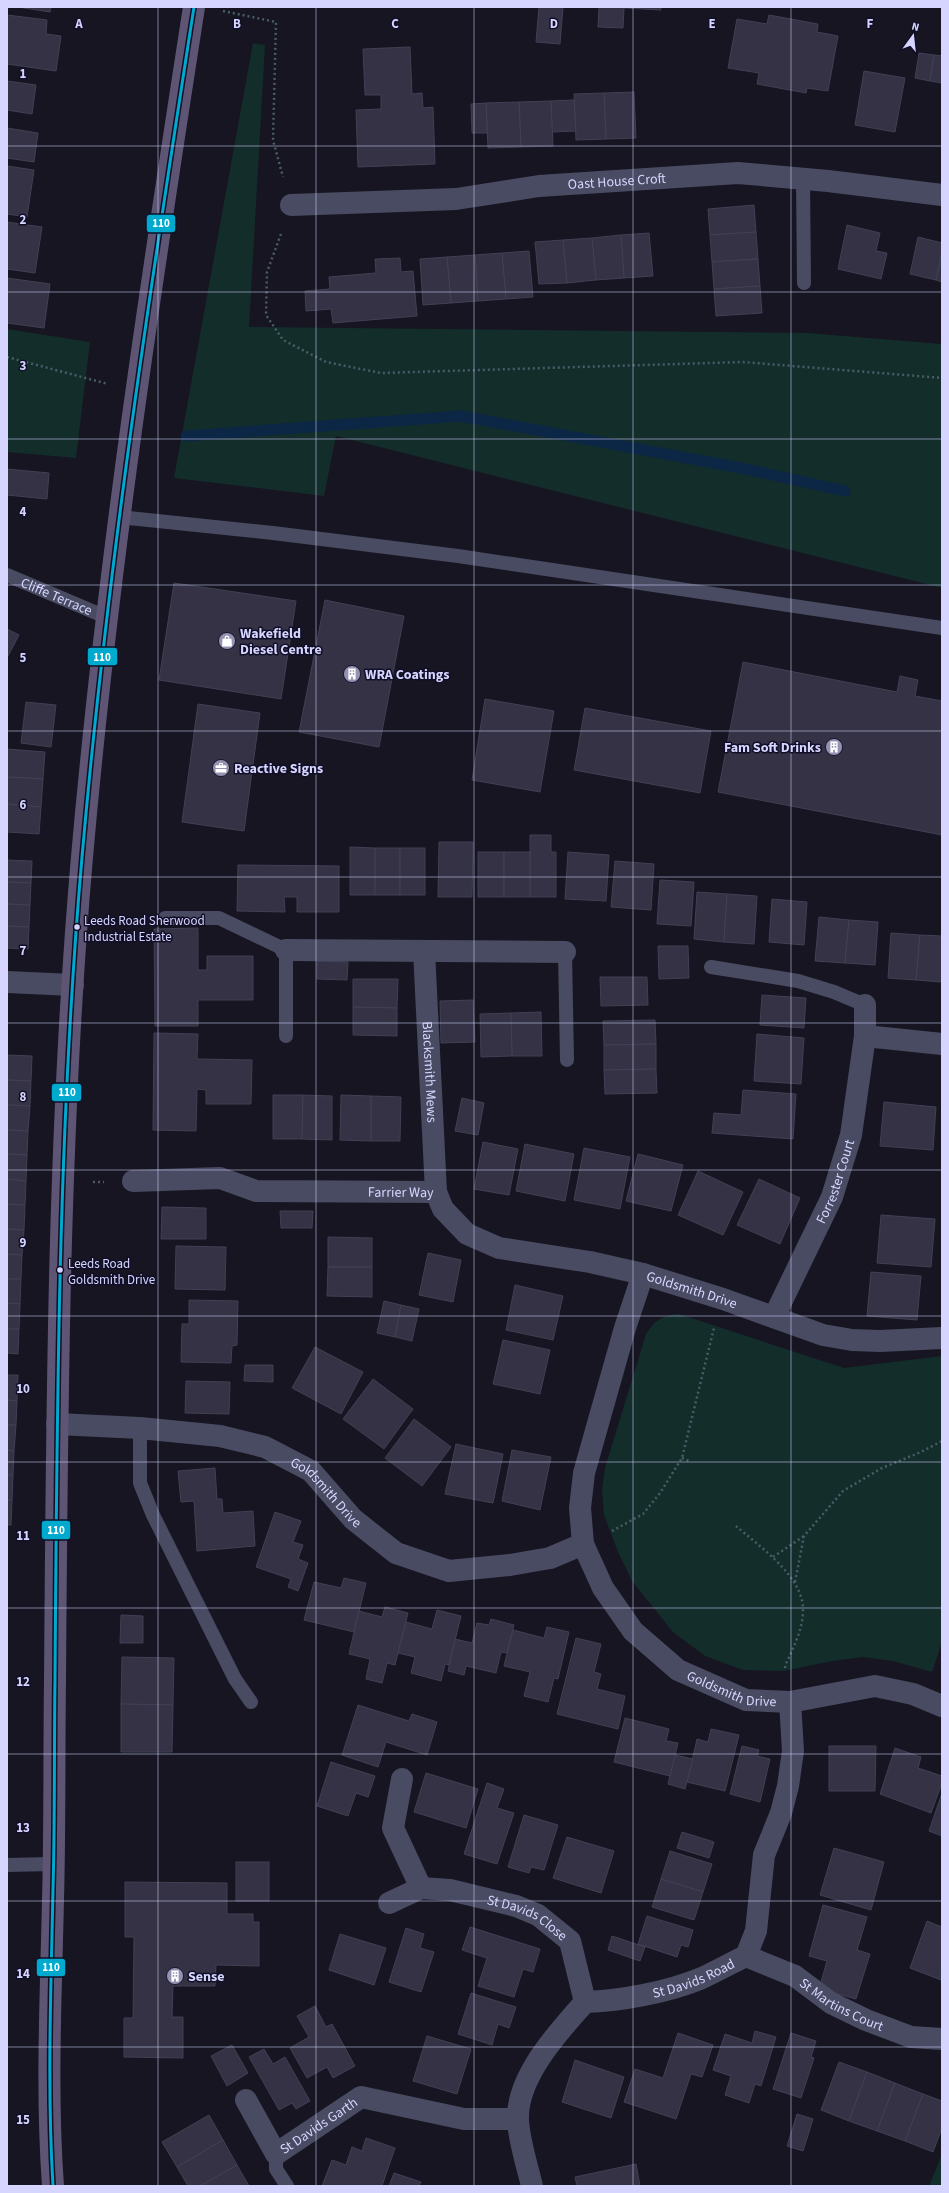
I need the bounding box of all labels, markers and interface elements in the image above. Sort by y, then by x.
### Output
text: A [74,15,83,33]
text: B [233,15,241,33]
text: C [391,15,399,33]
text: D [550,15,558,33]
text: E [708,15,716,33]
text: F [867,15,874,33]
north arrow [893,16,933,56]
text: N [910,19,921,35]
text: 1 [20,65,27,83]
street label: Oast House Croft [567,169,667,195]
text: 2 [20,211,27,229]
line badge: 110 [146,214,176,233]
text: 110 [152,216,170,231]
text: 3 [20,357,27,375]
text: 4 [20,503,27,521]
street label: Cliffe Terrace [18,573,95,621]
place label: Wakefield Diesel Centre [240,624,322,660]
shop icon: Wakefield Diesel Centre [217,631,237,651]
line badge: 110 [87,647,118,666]
text: 5 [20,649,27,667]
text: 110 [93,650,111,665]
building icon: WRA Coatings [342,664,362,684]
place label: WRA Coatings [365,665,449,685]
building icon: Fam Soft Drinks [824,737,844,757]
place label: Fam Soft Drinks [724,738,821,758]
office icon: Reactive Signs [211,758,231,778]
place label: Reactive Signs [234,759,323,779]
text: 6 [20,796,27,814]
place label: Leeds Road Sherwood Industrial Estate [84,912,205,946]
marker: Leeds Road Sherwood Industrial Estate [72,922,82,932]
text: 7 [20,942,27,960]
street label: Blacksmith Mews [417,1021,442,1123]
line badge: 110 [51,1083,82,1102]
text: 110 [58,1085,76,1100]
text: 8 [20,1088,27,1106]
street label: Forrester Court [811,1137,860,1227]
street label: Farrier Way [368,1183,434,1203]
text: 9 [20,1234,27,1252]
place label: Leeds Road Goldsmith Drive [68,1255,155,1289]
marker: Leeds Road Goldsmith Drive [55,1265,65,1275]
street label: Goldsmith Drive [644,1267,740,1314]
text: 10 [16,1380,30,1398]
street label: Goldsmith Drive [287,1453,365,1533]
line badge: 110 [41,1520,71,1540]
text: 110 [47,1523,65,1538]
text: 11 [16,1527,30,1545]
street label: Goldsmith Drive [683,1666,777,1712]
text: 12 [16,1673,30,1691]
text: 13 [16,1819,30,1837]
street label: St Davids Close [485,1890,571,1946]
street label: St Davids Road [651,1954,738,2004]
line badge: 110 [36,1958,66,1977]
text: 110 [42,1960,60,1975]
text: 14 [16,1965,30,1983]
building icon: Sense [165,1966,185,1986]
place label: Sense [188,1967,225,1987]
street label: St Martins Court [795,1974,887,2037]
street label: St Davids Garth [276,2093,362,2160]
text: 15 [16,2111,30,2129]

